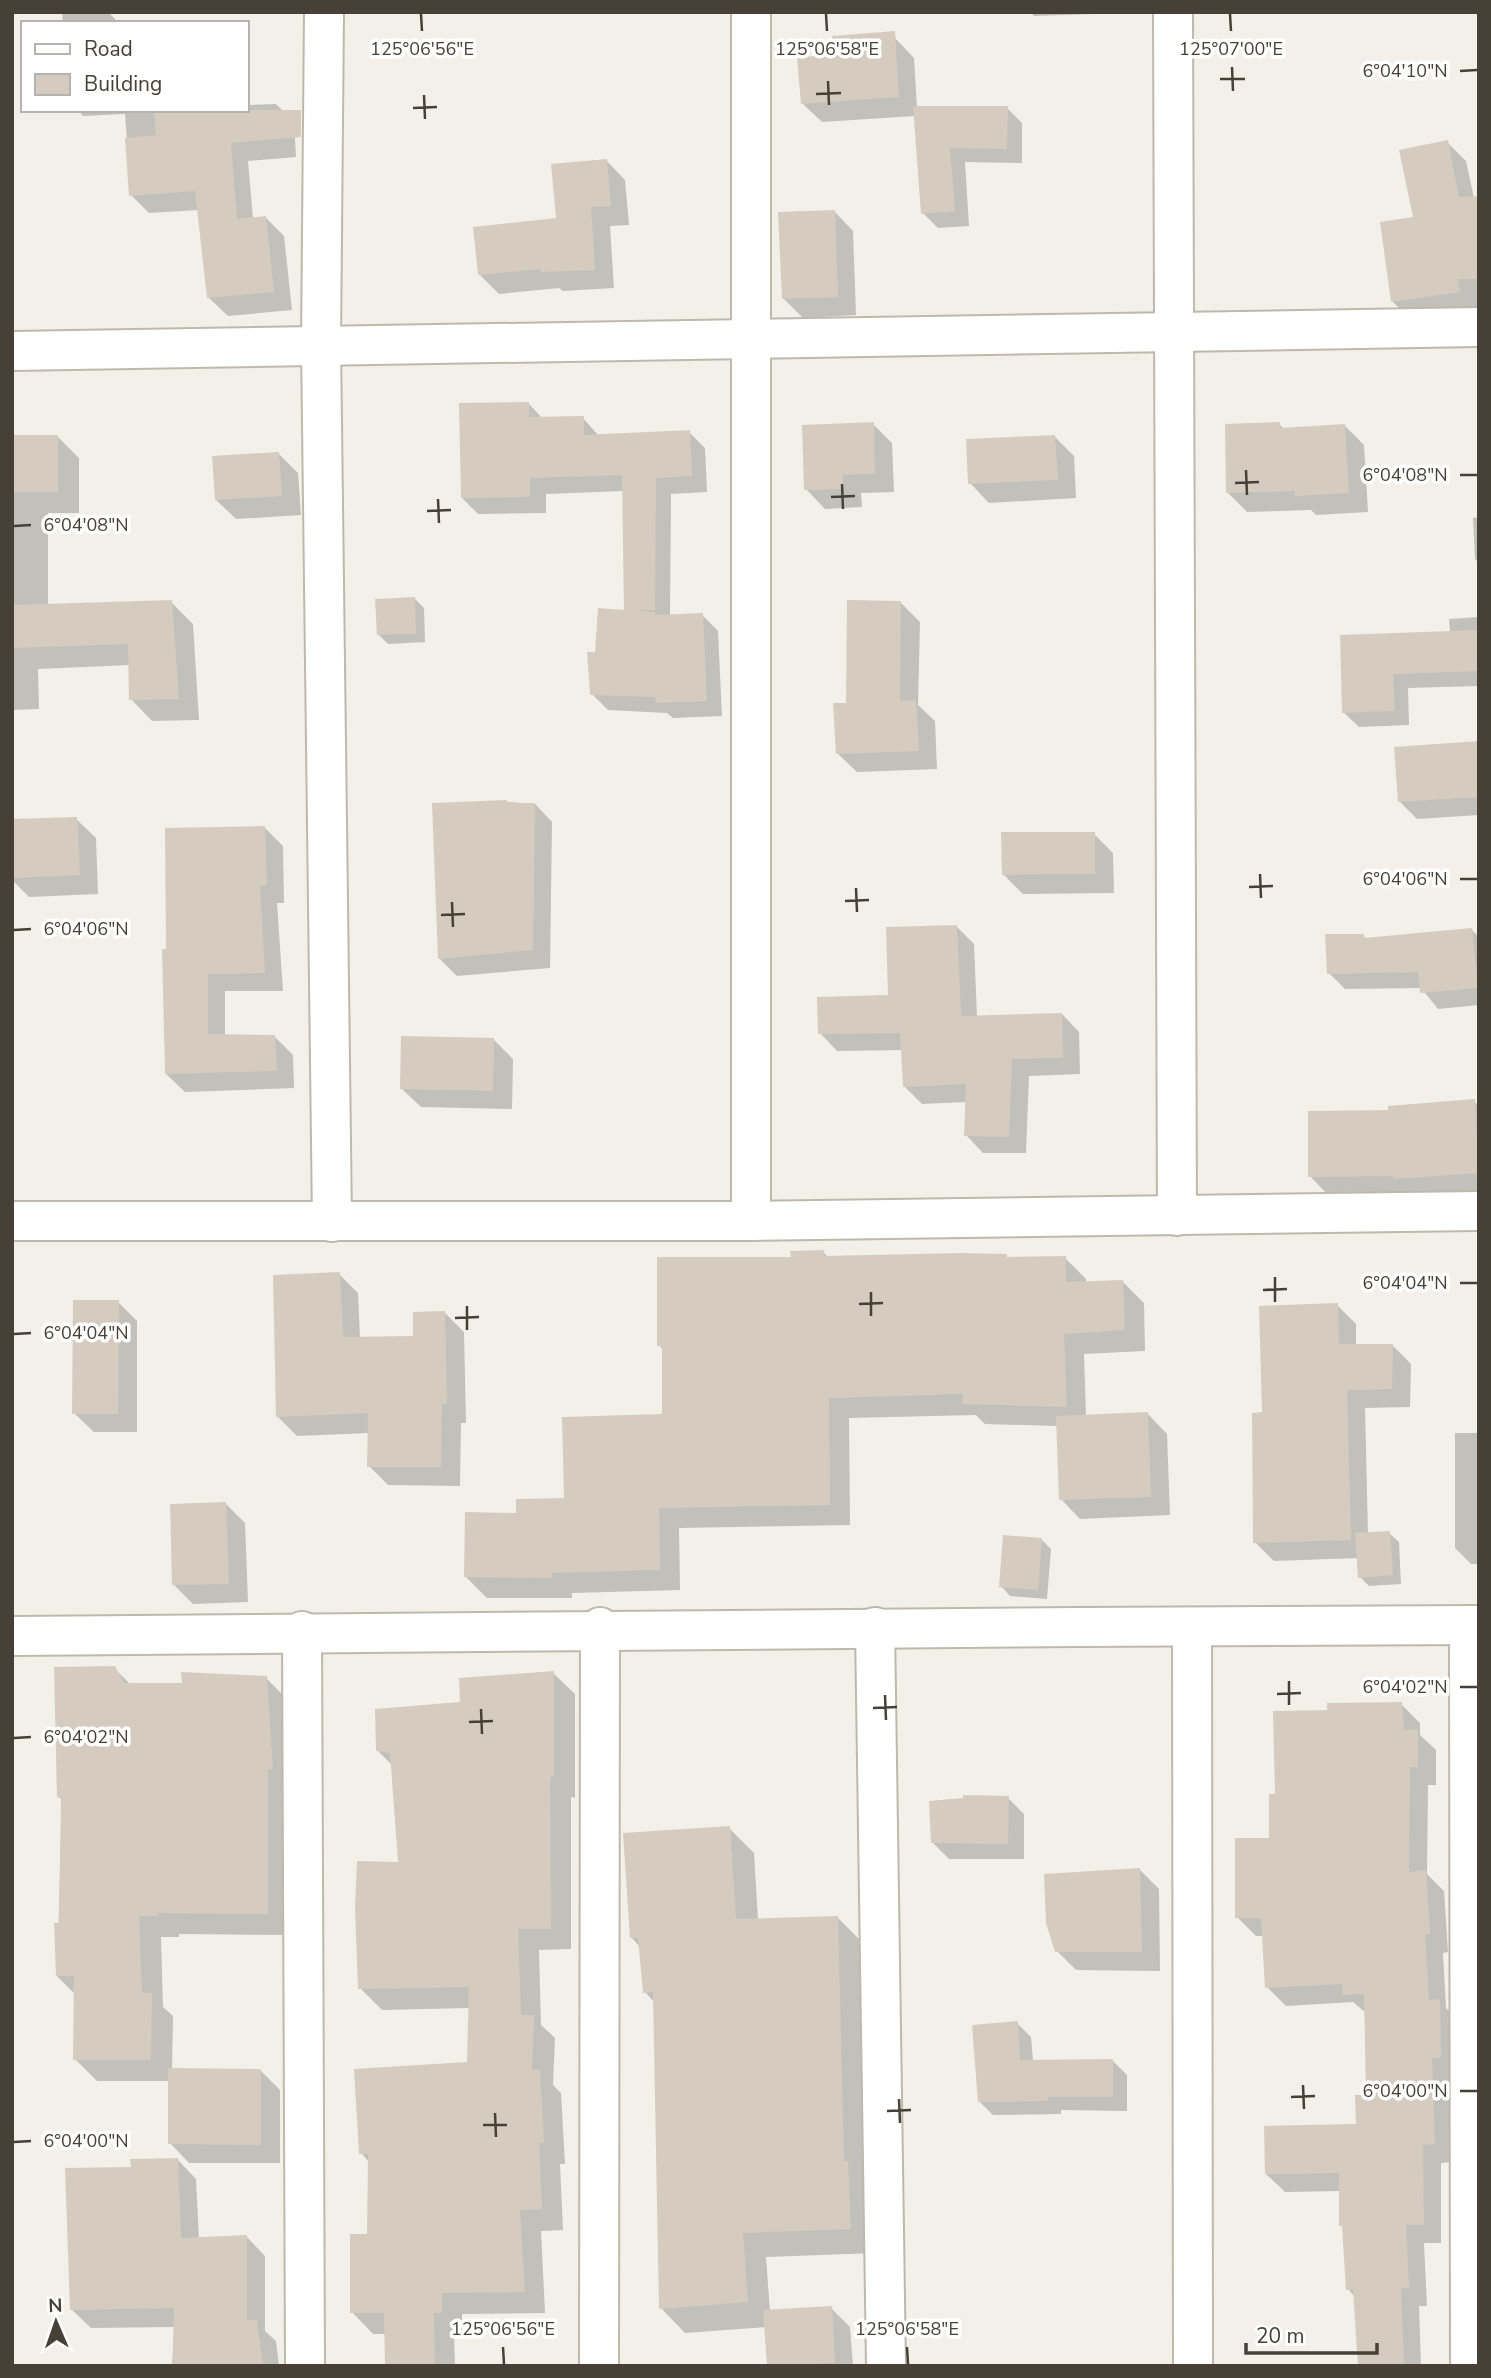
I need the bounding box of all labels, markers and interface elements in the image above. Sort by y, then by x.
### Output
legend [21,21,248,112]
text: Road [84,35,133,63]
text: 125°06'56"E [370,37,474,61]
text: 125°06'58"E [775,37,879,61]
text: 125°07'00"E [1179,37,1283,61]
text: 6°04'10"N [1362,59,1448,83]
text: Building [84,70,162,98]
text: 6°04'08"N [1362,463,1448,487]
text: 6°04'08"N [43,513,129,537]
text: 6°04'06"N [1362,867,1448,891]
text: 6°04'06"N [43,917,129,941]
text: 6°04'04"N [1362,1271,1448,1295]
text: 6°04'04"N [43,1321,129,1345]
text: 6°04'02"N [1362,1675,1448,1699]
text: 6°04'02"N [43,1725,129,1749]
text: 6°04'00"N [1362,2079,1448,2103]
text: 6°04'00"N [43,2129,129,2153]
north arrow [21,2287,91,2357]
text: N [48,2293,63,2319]
scale bar [1246,2312,1377,2356]
text: 125°06'56"E [451,2317,555,2341]
text: 125°06'58"E [855,2317,959,2341]
text: 20 m [1256,2322,1305,2350]

